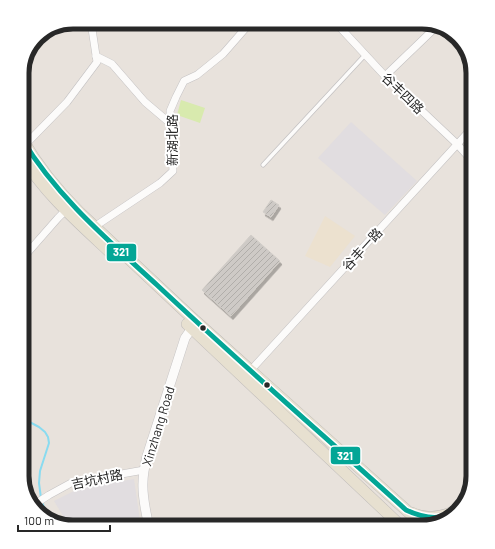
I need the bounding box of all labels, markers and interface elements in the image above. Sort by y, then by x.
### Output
street label: 谷丰四路 [379,69,427,117]
street label: 新湖北路 [164,114,180,166]
street label: 谷丰一路 [339,224,385,274]
line badge: 321 [106,243,137,262]
text: 321 [113,245,129,258]
unlabelled marker [198,323,208,333]
unlabelled marker [262,380,272,390]
street label: Xinzhang Road [138,384,178,468]
line badge: 321 [330,446,361,465]
text: 321 [337,449,353,462]
street label: 吉坑村路 [70,466,124,492]
scale bar [18,507,110,533]
text: 100 m [24,513,54,527]

